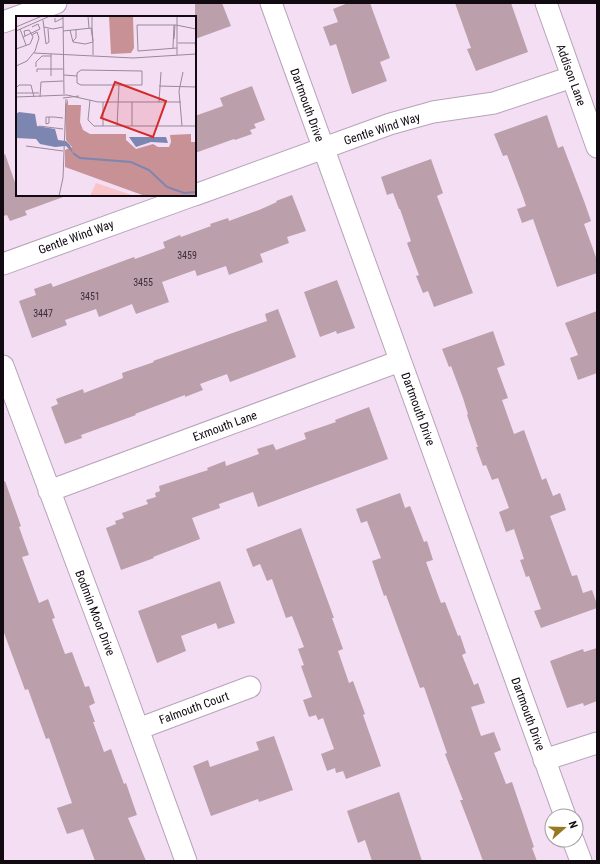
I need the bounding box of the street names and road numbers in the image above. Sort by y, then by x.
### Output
street label: Addison Lane [553,42,589,108]
street label: Dartmouth Drive [287,66,327,144]
street label: Gentle Wind Way [342,110,422,148]
street label: Gentle Wind Way [36,217,116,257]
street label: Dartmouth Drive [398,370,438,448]
street label: Exmouth Lane [191,408,259,444]
street label: Bodmin Moor Drive [72,568,118,658]
street label: Dartmouth Drive [508,675,548,753]
street label: Falmouth Court [157,689,231,727]

